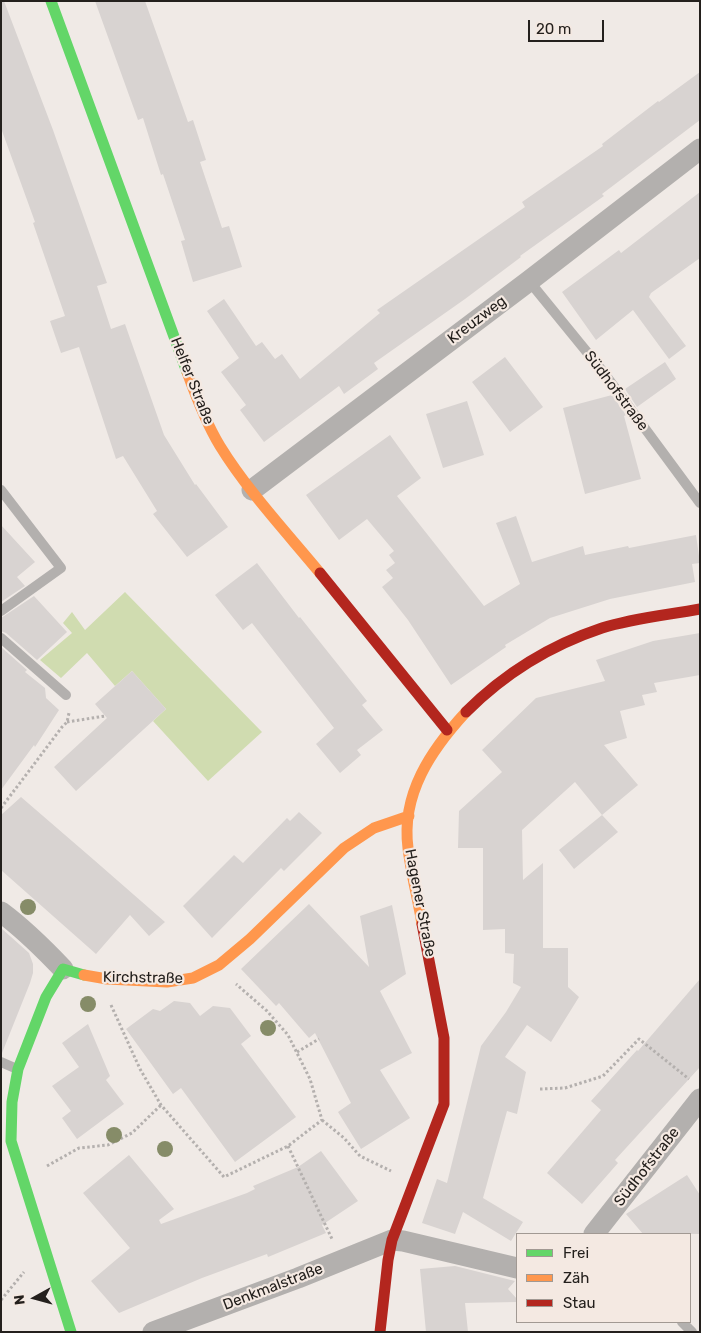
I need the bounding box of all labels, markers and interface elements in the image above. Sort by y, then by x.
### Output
scale bar [531,10,607,42]
text: 20 m [536,20,571,38]
street label: Kreuzweg [444,292,510,348]
street label: Helfer Straße [166,335,218,427]
street label: Südhofstraße [580,348,652,434]
street label: Hagener Straße [401,848,439,958]
street label: Kirchstraße [103,968,183,988]
street label: Südhofstraße [611,1124,683,1210]
legend [516,1233,691,1323]
text: Frei [563,1244,589,1262]
street label: Denkmalstraße [221,1260,325,1314]
text: Zäh [563,1269,589,1287]
north arrow [10,1273,60,1323]
text: N [11,1294,29,1306]
text: Stau [563,1294,596,1312]

